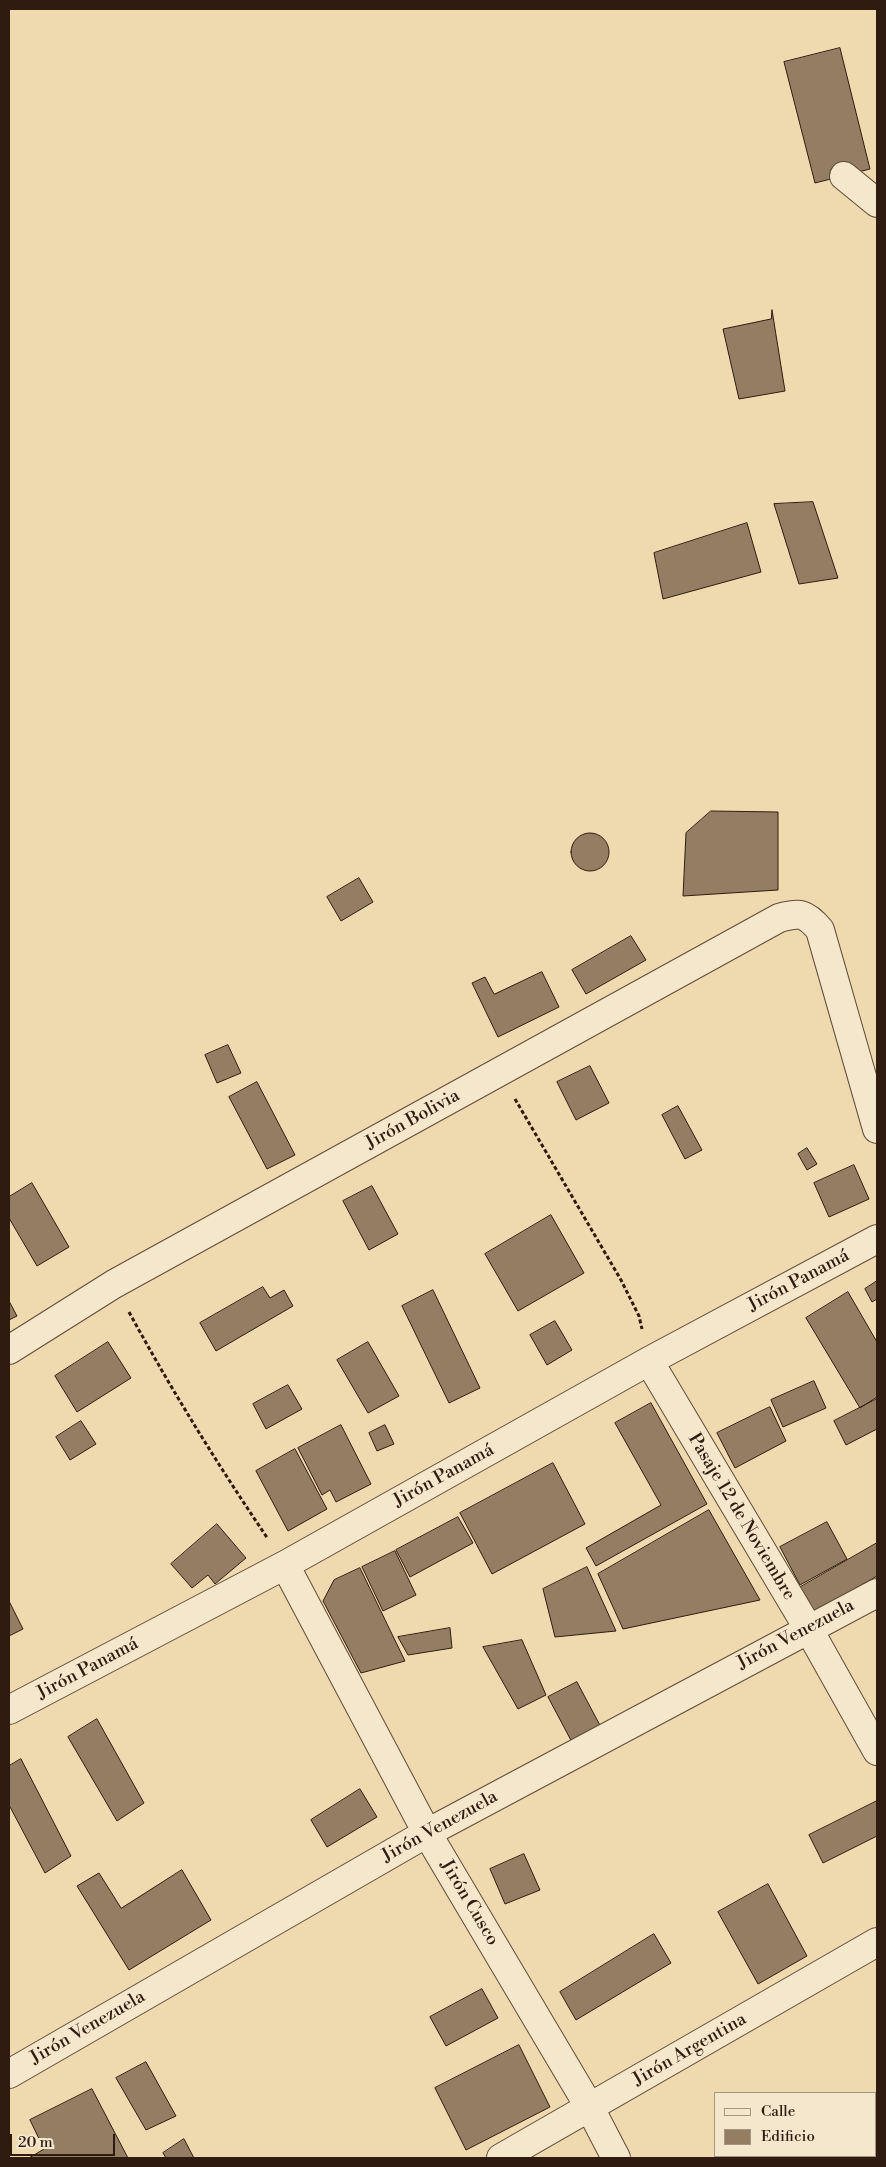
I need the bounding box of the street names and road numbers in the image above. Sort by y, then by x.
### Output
street label: Jirón Bolivia [362,1085,464,1155]
street label: Jirón Panamá [745,1245,853,1317]
street label: Pasaje 12 de Noviembre [683,1430,799,1604]
street label: Jirón Panamá [390,1440,498,1512]
street label: Jirón Venezuela [734,1595,858,1675]
street label: Jirón Panamá [34,1633,142,1705]
street label: Jirón Venezuela [378,1786,502,1868]
street label: Jirón Cusco [435,1856,503,1950]
street label: Jirón Venezuela [27,1986,149,2070]
street label: Jirón Argentina [629,2009,751,2091]

